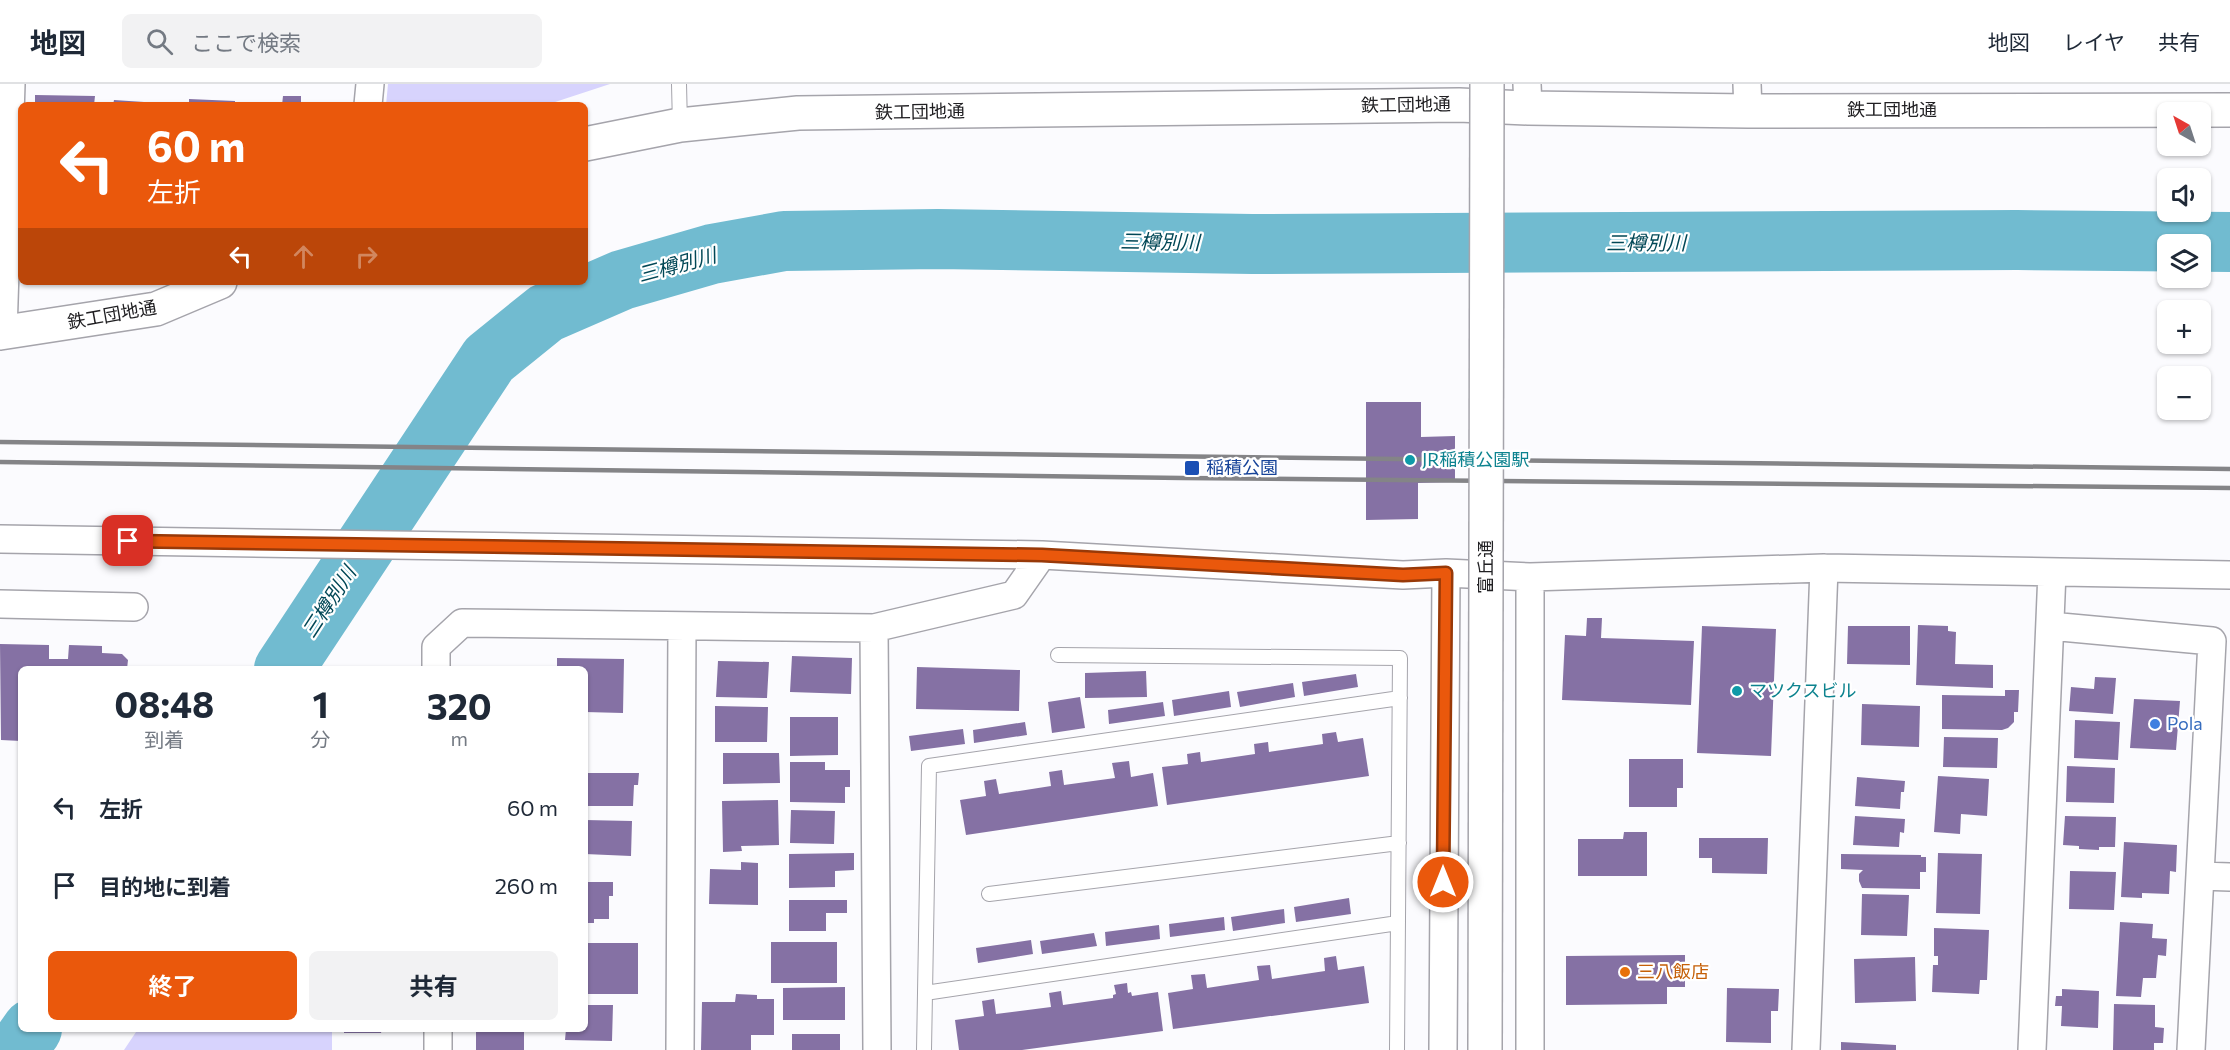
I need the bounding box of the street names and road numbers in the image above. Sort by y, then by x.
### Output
street label: 鉄工団地通 [1361,92,1451,116]
street label: 鉄工団地通 [1847,98,1937,120]
street label: 鉄工団地通 [875,99,965,123]
street label: 鉄工団地通 [66,295,158,333]
street label: 富丘通 [1474,540,1496,594]

